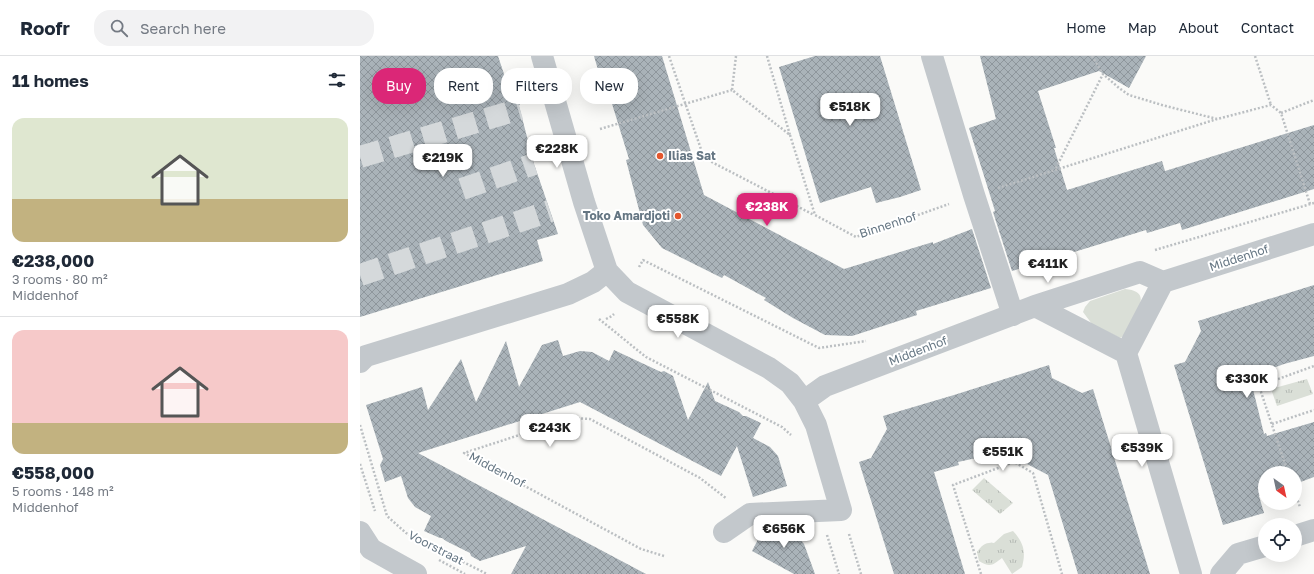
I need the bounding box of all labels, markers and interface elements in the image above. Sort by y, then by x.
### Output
search box [94,10,374,46]
text: Roofr [20,16,70,39]
icon: search [108,17,130,39]
text: Search here [140,19,226,37]
text: Home [1066,19,1106,36]
text: Map [1128,19,1156,36]
text: About [1178,19,1219,36]
text: Contact [1241,19,1294,36]
chip: Buy [372,68,426,104]
chip: Rent [434,68,493,104]
chip: Filters [501,68,572,104]
chip: New [580,68,638,104]
icon: filters [326,69,348,91]
text: 11 homes [12,70,89,91]
pin: €518K [822,93,878,127]
text: €518K [829,98,871,114]
pin: €228K [529,135,585,169]
text: €228K [536,140,578,156]
icon: home [144,144,216,216]
pin: €219K [415,144,471,178]
place label: Ilias Sat [668,148,716,163]
text: €219K [422,149,464,165]
marker: Ilias Sat [655,151,665,161]
pin: €238K [739,193,795,227]
text: €238K [746,198,788,214]
place label: Toko Amardjoti [583,208,670,223]
street label: Binnenhof [857,208,919,241]
marker: Toko Amardjoti [673,211,683,221]
street label: Middenhof [1207,241,1271,274]
text: €238,000 [12,250,94,271]
pin: €411K [1020,250,1076,284]
text: €411K [1028,255,1068,271]
text: 3 rooms · 80 m² [12,271,108,287]
text: Middenhof [12,287,79,303]
pin: €558K [650,305,706,339]
text: €558K [657,310,699,326]
street label: Middenhof [886,332,950,369]
icon: home [144,356,216,428]
pin: €330K [1219,365,1275,399]
text: €330K [1226,370,1268,386]
pin: €243K [522,414,578,448]
text: €243K [529,419,571,435]
pin: €539K [1114,434,1170,468]
pin: €551K [975,438,1031,472]
text: €539K [1121,439,1163,455]
text: €551K [982,443,1024,459]
street label: Middenhof [467,449,528,491]
text: €558,000 [12,462,94,483]
north arrow [1258,466,1302,510]
map controls [1258,466,1302,562]
text: 5 rooms · 148 m² [12,483,114,499]
text: Middenhof [12,499,79,515]
pin: €656K [756,515,812,549]
button: locate [1258,518,1302,562]
text: €656K [762,520,806,536]
street label: Voorstraat [406,527,467,568]

